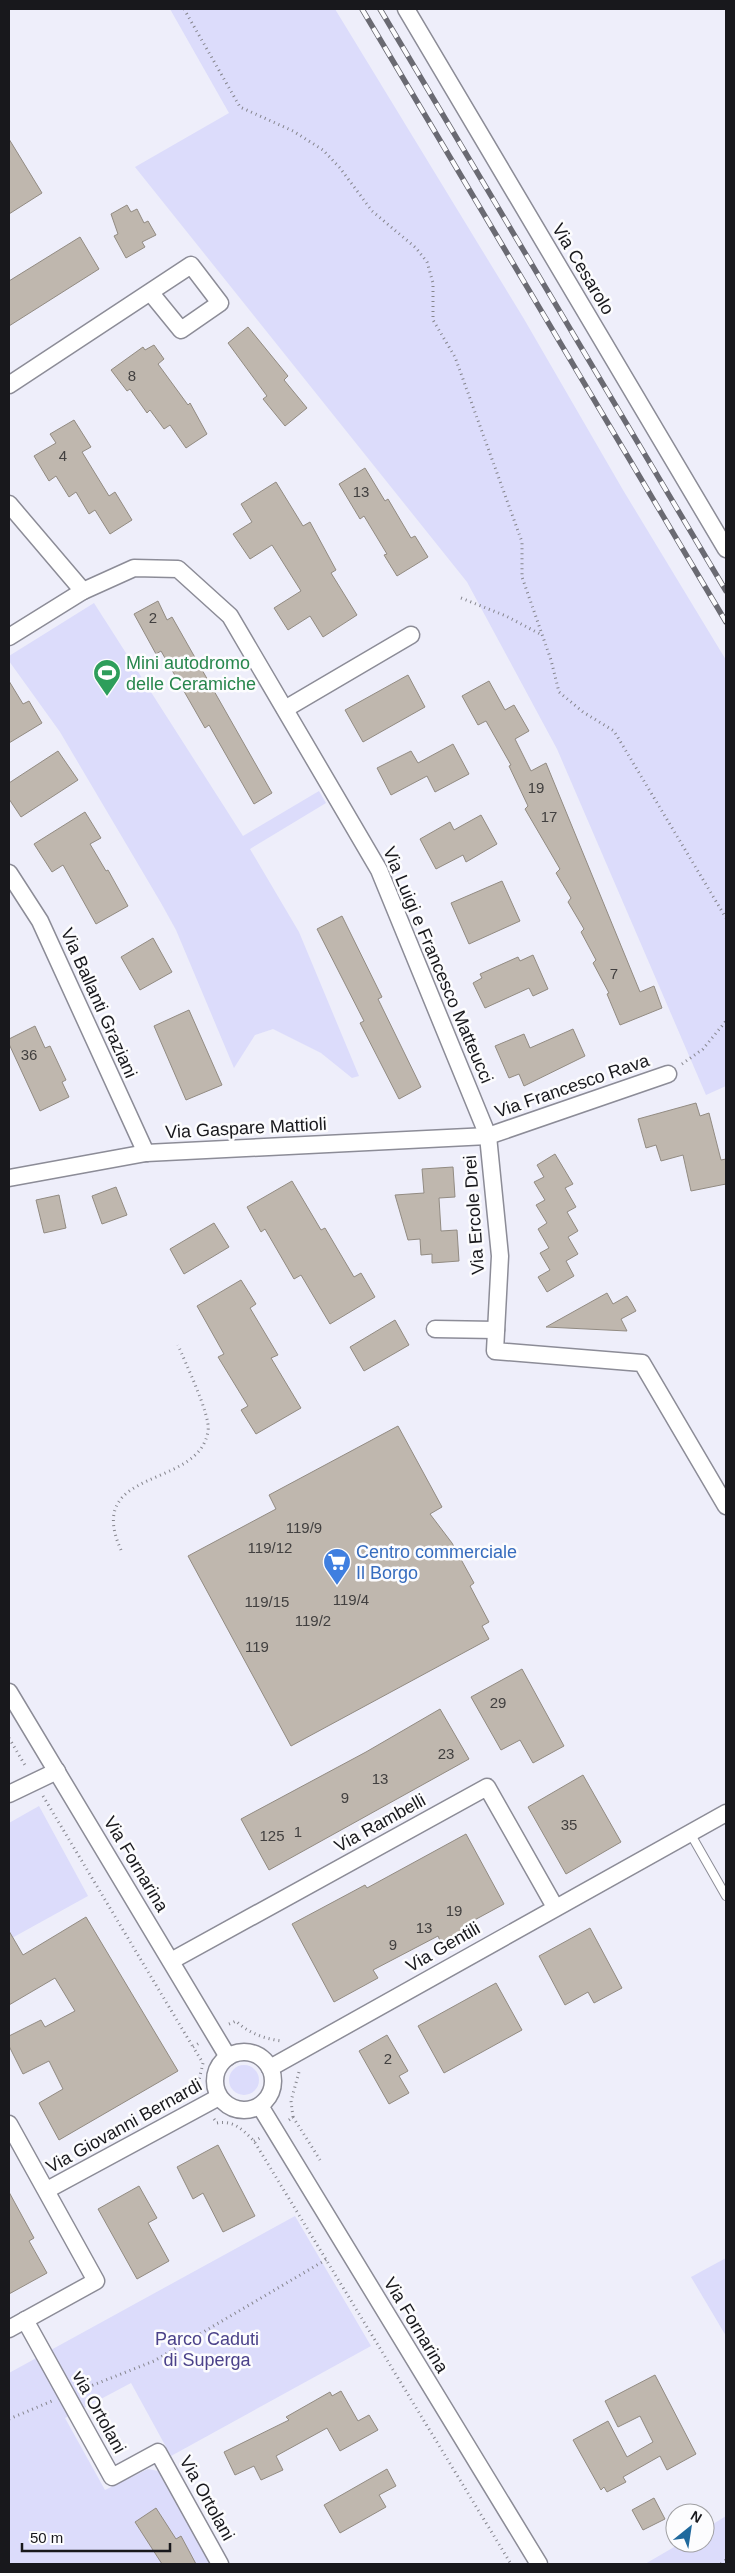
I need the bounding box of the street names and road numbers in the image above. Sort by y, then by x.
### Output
street label: Via Cesarolo [548,220,618,318]
street label: Via Luigi e Francesco Matteucci [379,844,497,1086]
street label: Via Ballanti Graziani [57,925,141,1081]
street label: Via Francesco Rava [492,1050,653,1122]
street label: Via Gaspare Mattioli [165,1114,327,1142]
street label: Via Ercole Drei [460,1155,488,1275]
street label: Via Rambelli [331,1790,429,1856]
street label: Via Fornarina [100,1813,173,1916]
street label: Via Gentili [403,1918,483,1976]
street label: Via Giovanni Bernardi [43,2075,205,2177]
street label: Via Fornarina [380,2274,453,2377]
street label: via Ortolani [68,2367,130,2457]
street label: Via Ortolani [176,2452,238,2544]

